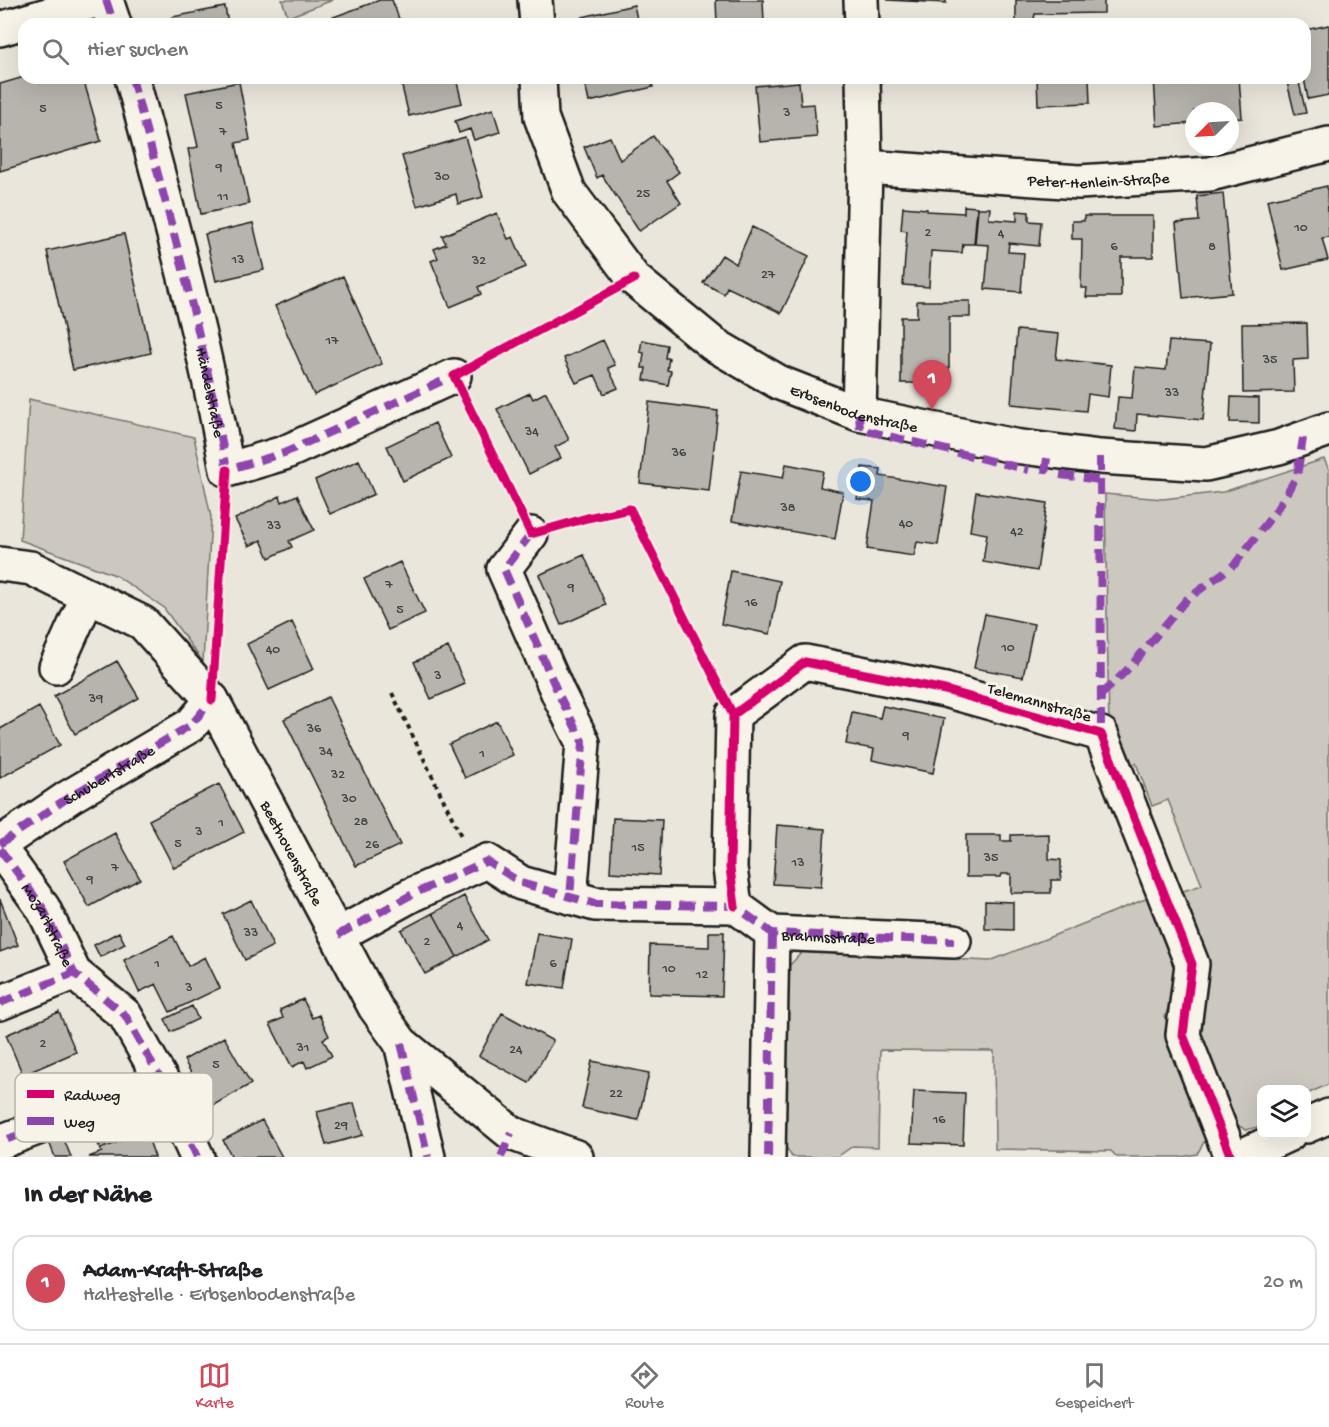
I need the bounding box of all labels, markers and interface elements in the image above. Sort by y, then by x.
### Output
search box [18,18,1311,84]
icon: search [39,35,72,68]
text: Hier suchen [87,38,188,64]
house number: 5 [215,98,223,115]
house number: 5 [39,101,47,118]
north arrow [1185,102,1239,156]
house number: 3 [782,105,791,122]
house number: 7 [218,124,227,141]
house number: 9 [214,160,223,177]
house number: 30 [433,169,450,186]
street label: Peter-Henlein-Straße [1026,170,1171,195]
house number: 25 [636,186,650,203]
house number: 11 [216,189,229,206]
house number: 10 [1293,220,1308,237]
house number: 2 [925,225,932,242]
house number: 4 [998,226,1005,243]
house number: 6 [1110,239,1118,256]
house number: 8 [1208,239,1216,256]
house number: 13 [231,252,244,269]
house number: 32 [471,253,486,270]
house number: 27 [761,267,776,284]
house number: 17 [325,333,339,350]
street label: Händelstraße [189,346,227,440]
house number: 35 [1262,352,1277,369]
pin: 1 [912,360,952,410]
street label: Erbsenbodenstraße [786,382,920,439]
house number: 33 [1164,385,1179,402]
house number: 34 [524,424,539,441]
house number: 36 [671,445,687,462]
your location [846,467,875,496]
house number: 38 [780,500,796,517]
house number: 40 [899,516,913,533]
house number: 33 [266,518,281,535]
house number: 42 [1010,524,1024,541]
house number: 7 [384,577,393,594]
house number: 9 [566,580,575,597]
house number: 16 [744,595,758,612]
house number: 5 [396,602,404,619]
house number: 10 [1000,640,1015,657]
house number: 40 [266,642,280,659]
house number: 3 [433,668,442,685]
street label: Telemannstraße [984,680,1094,728]
house number: 39 [88,691,103,708]
house number: 36 [306,721,322,738]
house number: 9 [901,728,910,745]
street label: Schubertstraße [61,742,160,811]
house number: 34 [318,744,333,761]
house number: 1 [478,746,485,763]
house number: 32 [330,767,345,784]
house number: 30 [340,791,357,808]
street label: Beethovenstraße [254,797,326,910]
house number: 28 [354,814,369,831]
house number: 1 [217,815,224,832]
house number: 3 [194,824,203,841]
house number: 5 [174,836,182,853]
house number: 26 [365,837,380,854]
house number: 15 [630,840,645,857]
house number: 35 [983,850,998,867]
house number: 13 [791,855,804,872]
house number: 7 [110,860,119,877]
house number: 9 [85,872,94,889]
street label: Mozartstraße [15,881,76,971]
house number: 4 [457,918,464,935]
house number: 33 [243,925,258,942]
street label: Brahmsstraße [780,927,876,951]
house number: 2 [424,934,431,951]
house number: 1 [153,956,160,973]
house number: 6 [549,956,557,973]
house number: 10 [661,961,676,978]
house number: 12 [695,967,708,984]
house number: 3 [184,980,193,997]
house number: 2 [40,1036,47,1053]
house number: 31 [296,1040,309,1057]
house number: 24 [509,1042,523,1059]
house number: 5 [212,1057,220,1074]
legend [15,1073,213,1142]
map controls [1257,1085,1311,1139]
button: layers [1257,1085,1311,1139]
house number: 22 [609,1086,623,1103]
text: Radweg [64,1088,120,1107]
house number: 16 [932,1112,946,1129]
text: Weg [64,1115,95,1134]
house number: 29 [334,1118,348,1135]
text: In der Nähe [24,1181,152,1212]
text: Adam-Kraft-Straße [83,1259,262,1285]
text: 1 [41,1272,50,1295]
text: 20 m [1263,1272,1303,1295]
text: Haltestelle · Erbsenbodenstraße [83,1285,355,1308]
tab: Karte [196,1359,234,1414]
tab: Route [625,1359,664,1414]
tab: Gespeichert [1055,1359,1133,1414]

